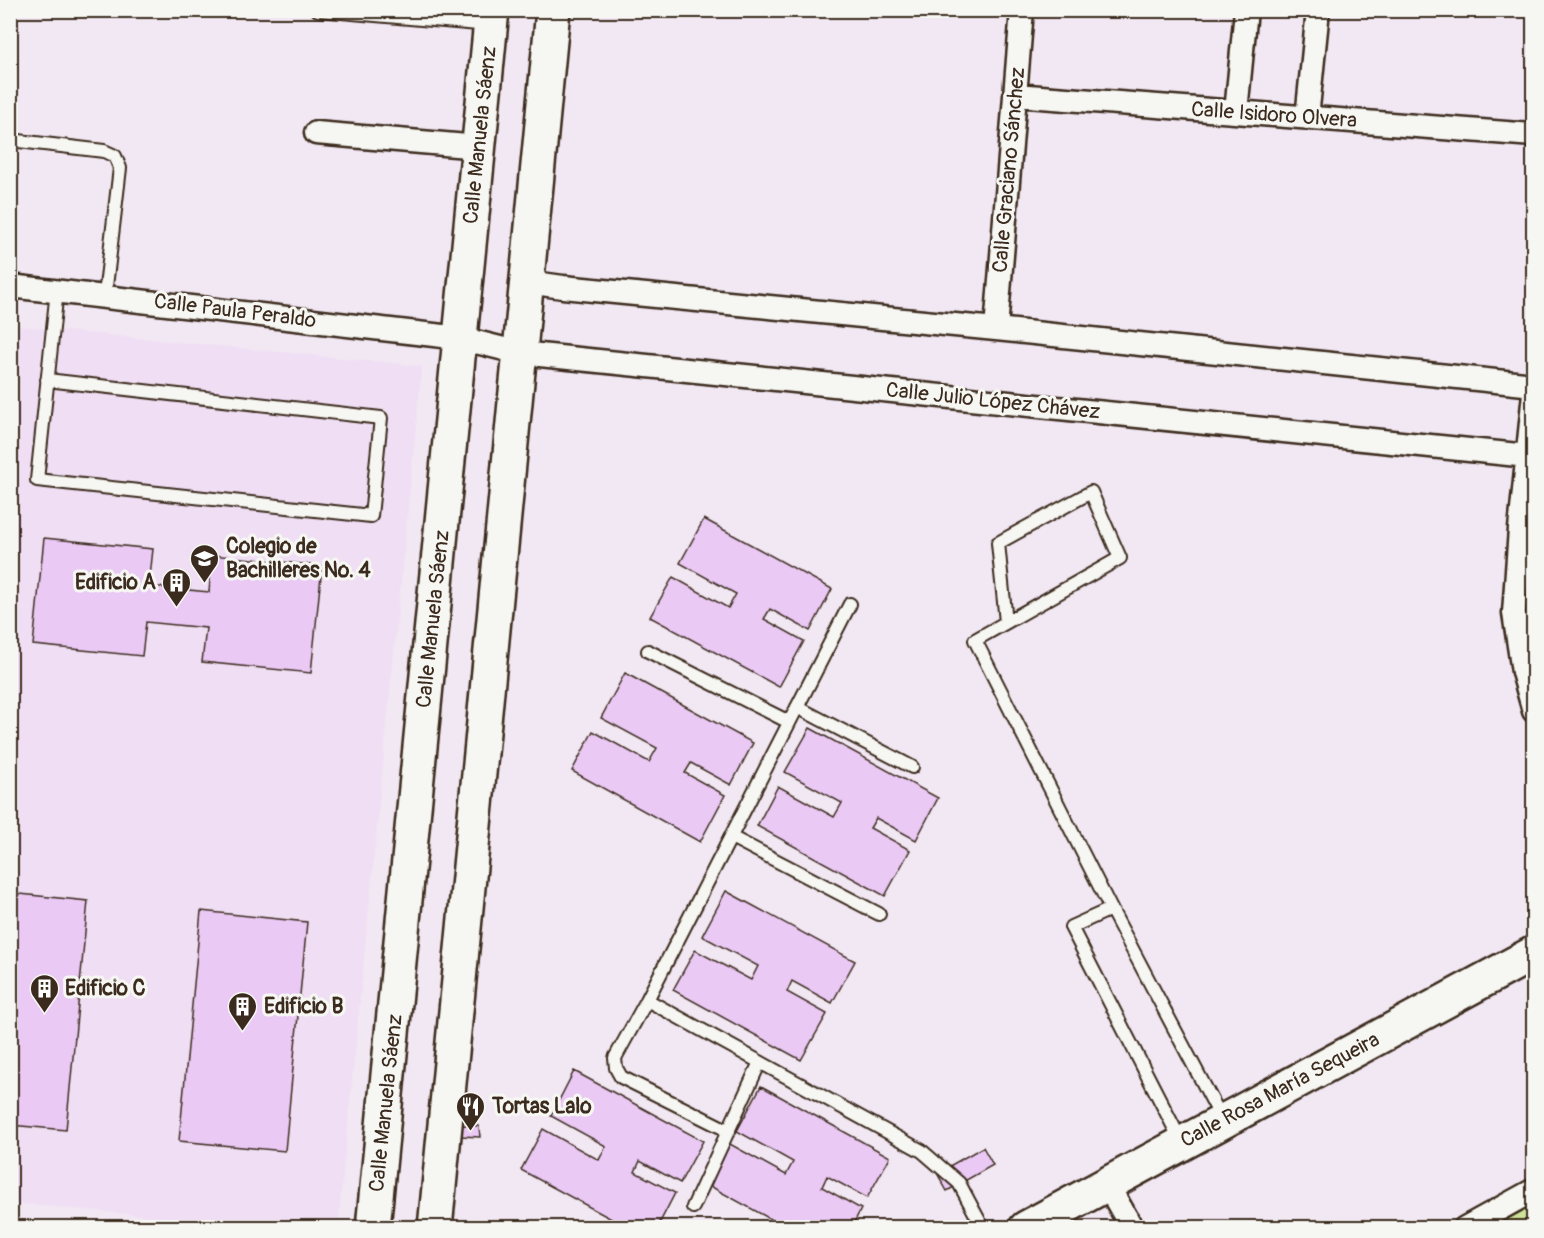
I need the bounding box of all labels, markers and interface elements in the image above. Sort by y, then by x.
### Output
street label: Calle Manuela Sáenz [457,45,503,225]
street label: Calle Graciano Sánchez [987,66,1031,274]
street label: Calle Isidoro Olvera [1190,96,1358,134]
street label: Calle Paula Peraldo [152,288,318,334]
street label: Calle Julio López Chávez [885,376,1102,426]
street label: Calle Manuela Sáenz [410,529,456,709]
place label: Colegio de Bachilleres No. 4 [226,533,371,584]
school or university icon: Colegio de Bachilleres No. 4 [189,542,221,584]
building icon: Edificio A [161,566,193,608]
place label: Edificio A [75,569,156,596]
building icon: Edificio C [28,972,60,1014]
place label: Edificio C [65,975,145,1002]
building icon: Edificio B [227,990,259,1032]
place label: Edificio B [264,993,343,1020]
street label: Calle Manuela Sáenz [363,1013,409,1193]
street label: Calle Rosa María Sequeira [1176,1026,1384,1154]
restaurant icon: Tortas Lalo [455,1090,487,1132]
place label: Tortas Lalo [491,1093,592,1120]

